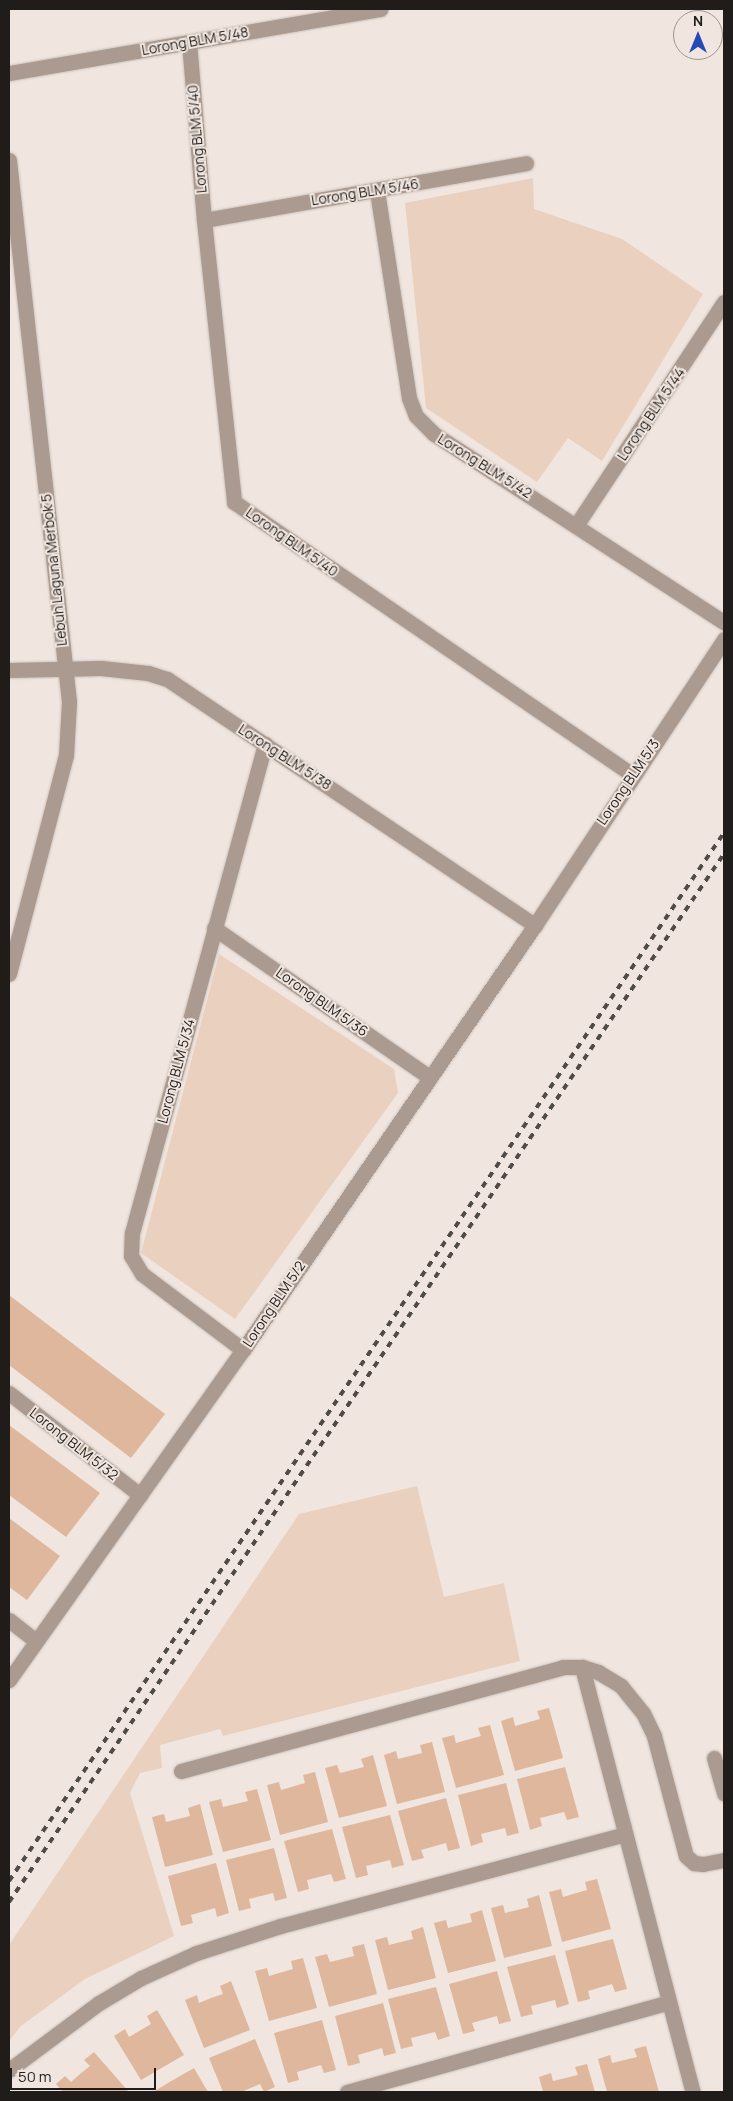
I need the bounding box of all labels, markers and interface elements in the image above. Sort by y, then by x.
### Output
north arrow [673,10,723,60]
text: N [693,11,703,30]
street label: Lorong BLM 5/48 [140,23,250,59]
street label: Lorong BLM 5/40 [184,84,210,194]
street label: Lorong BLM 5/46 [310,175,420,209]
street label: Lorong BLM 5/44 [614,364,688,464]
street label: Lorong BLM 5/42 [435,430,535,502]
street label: Lebuh Laguna Merbok 5 [38,493,70,647]
street label: Lorong BLM 5/40 [243,504,341,580]
street label: Lorong BLM 5/38 [235,721,335,793]
street label: Lorong BLM 5/3 [593,736,663,828]
street label: Lorong BLM 5/36 [273,964,371,1040]
street label: Lorong BLM 5/34 [154,1017,198,1125]
street label: Lorong BLM 5/2 [239,1258,309,1350]
street label: Lorong BLM 5/32 [26,1404,122,1484]
scale bar [12,2058,159,2090]
text: 50 m [18,2066,52,2087]

